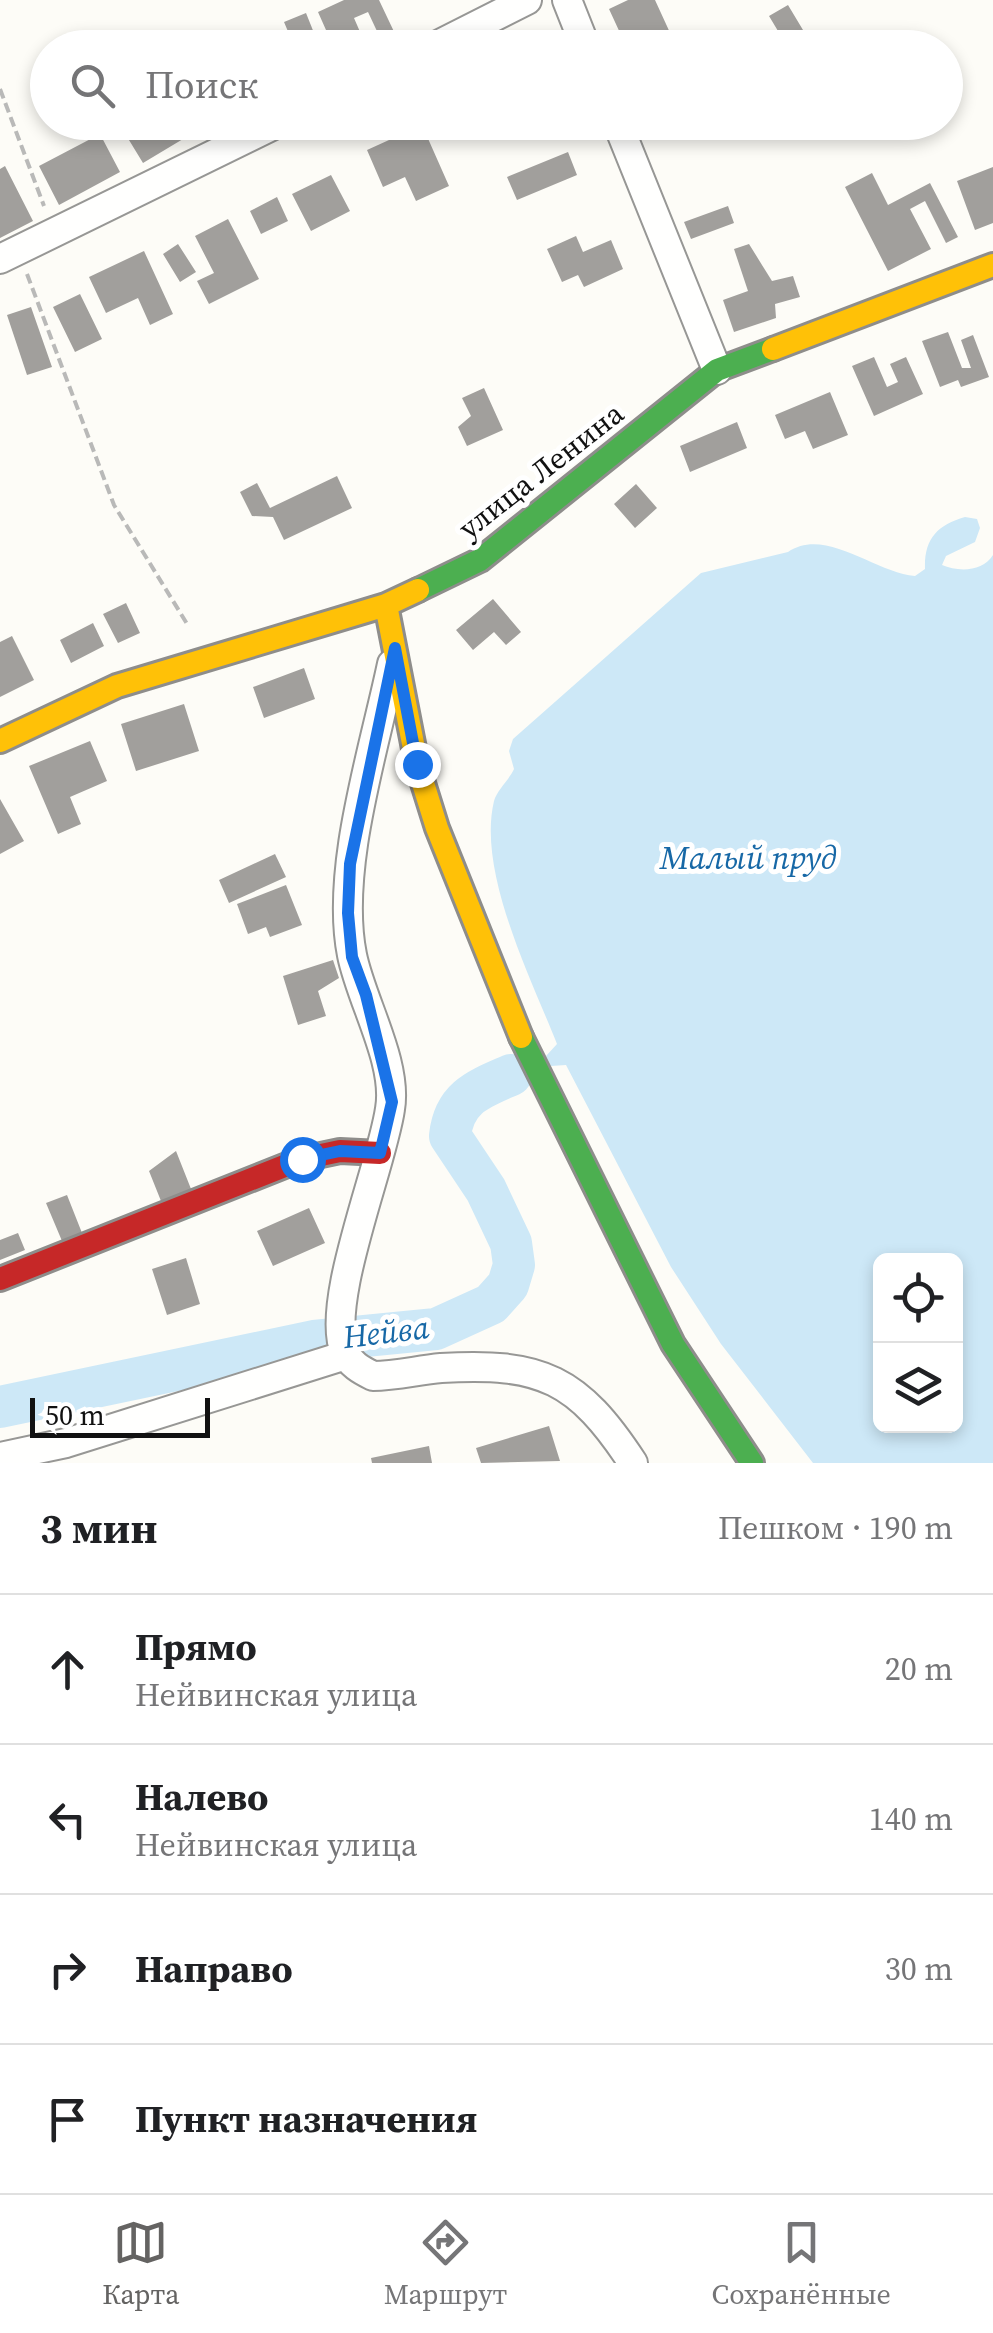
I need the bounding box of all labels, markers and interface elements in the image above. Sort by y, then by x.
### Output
search box [30,30,963,140]
icon: search [65,58,120,113]
text: Поиск [145,59,258,111]
street label: улица Ленина [449,393,632,548]
route end [395,742,441,788]
water label: Малый пруд [659,836,837,880]
route start [280,1137,326,1183]
map controls [873,1253,963,1433]
button: locate [873,1253,963,1343]
water label: Нейва [339,1305,432,1359]
button: layers [873,1343,963,1433]
scale bar [30,1393,210,1438]
text: 50 m [45,1396,105,1434]
text: 3 мин [40,1499,157,1557]
text: Пешком · 190 m [718,1506,953,1550]
text: Прямо [135,1621,257,1673]
icon: ahead [40,1642,95,1697]
text: 20 m [885,1647,953,1691]
text: Нейвинская улица [135,1673,417,1717]
text: Налево [135,1771,269,1823]
icon: left [40,1792,95,1847]
text: 140 m [869,1797,953,1841]
text: Нейвинская улица [135,1823,417,1867]
icon: right [40,1942,95,1997]
text: Направо [135,1943,293,1995]
text: 30 m [885,1947,953,1991]
icon: arrive [40,2092,95,2147]
text: Пункт назначения [135,2093,477,2145]
tab: Карта [102,2215,179,2313]
tab: Маршрут [384,2215,507,2313]
tab: Сохранённые [712,2215,891,2313]

